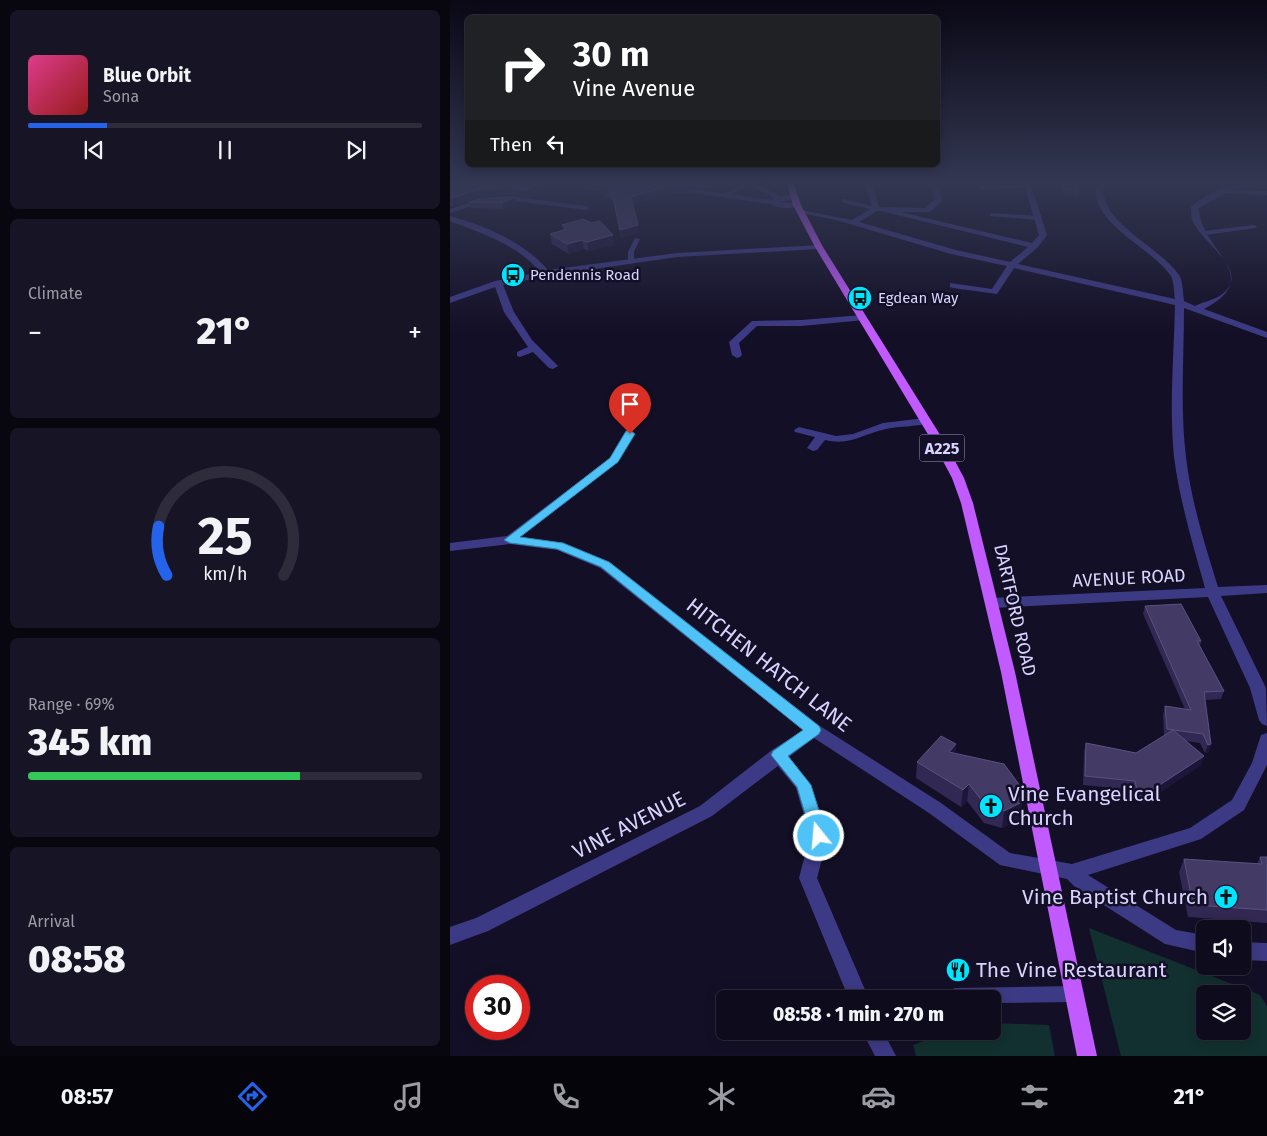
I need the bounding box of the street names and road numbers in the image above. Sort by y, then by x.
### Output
road number: A225 [920,434,964,462]
street label: DARTFORD ROAD [989,542,1041,678]
street label: AVENUE ROAD [1072,564,1186,592]
street label: HITCHEN HATCH LANE [681,592,857,738]
street label: VINE AVENUE [568,785,690,865]

